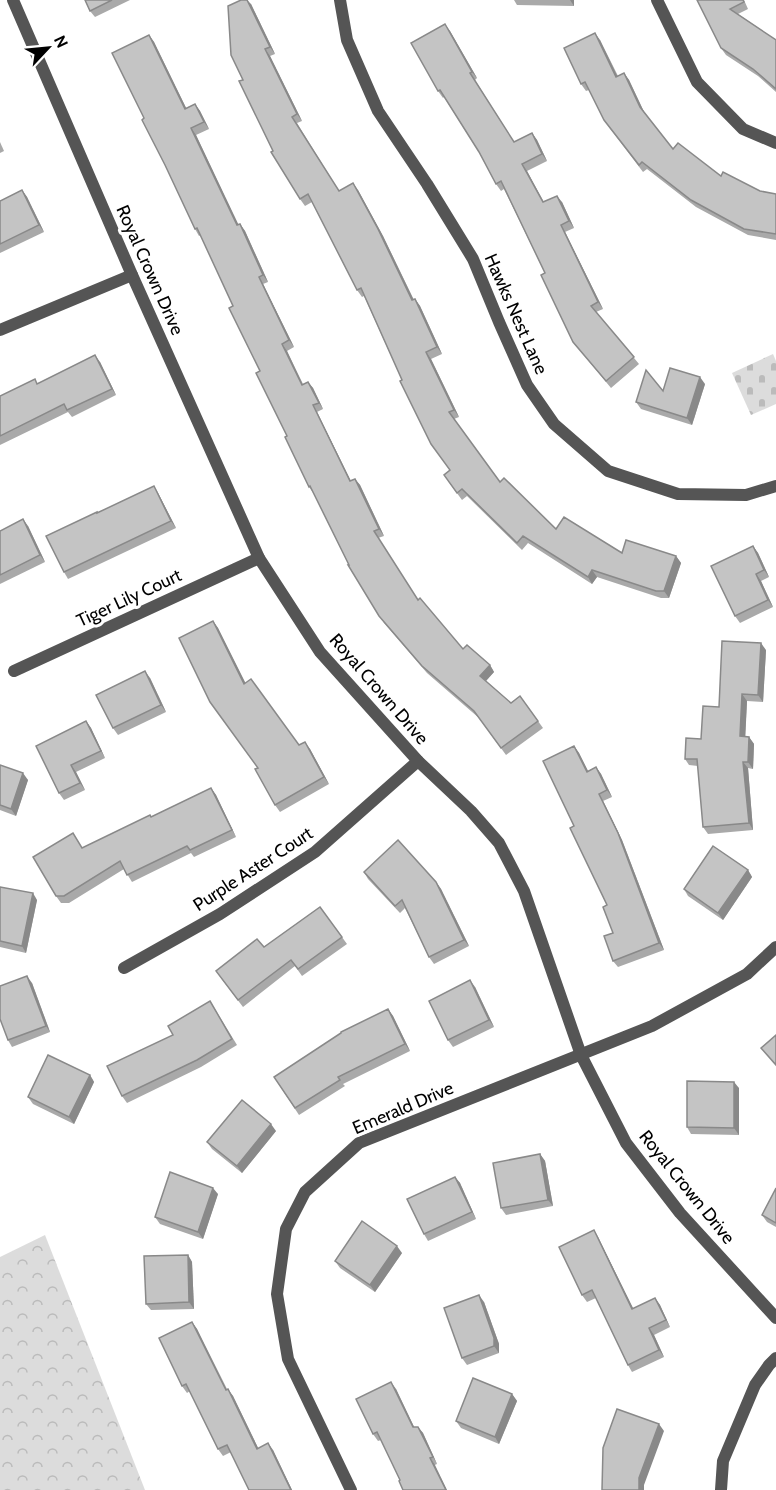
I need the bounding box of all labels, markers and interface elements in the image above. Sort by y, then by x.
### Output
north arrow [18,18,78,78]
text: N [50,32,72,51]
street label: Royal Crown Drive [111,202,189,338]
street label: Hawks Nest Lane [480,250,552,378]
street label: Tiger Lily Court [73,564,185,632]
street label: Royal Crown Drive [325,629,433,749]
street label: Purple Aster Court [189,822,317,916]
street label: Emerald Drive [349,1077,457,1139]
street label: Royal Crown Drive [634,1126,740,1248]

